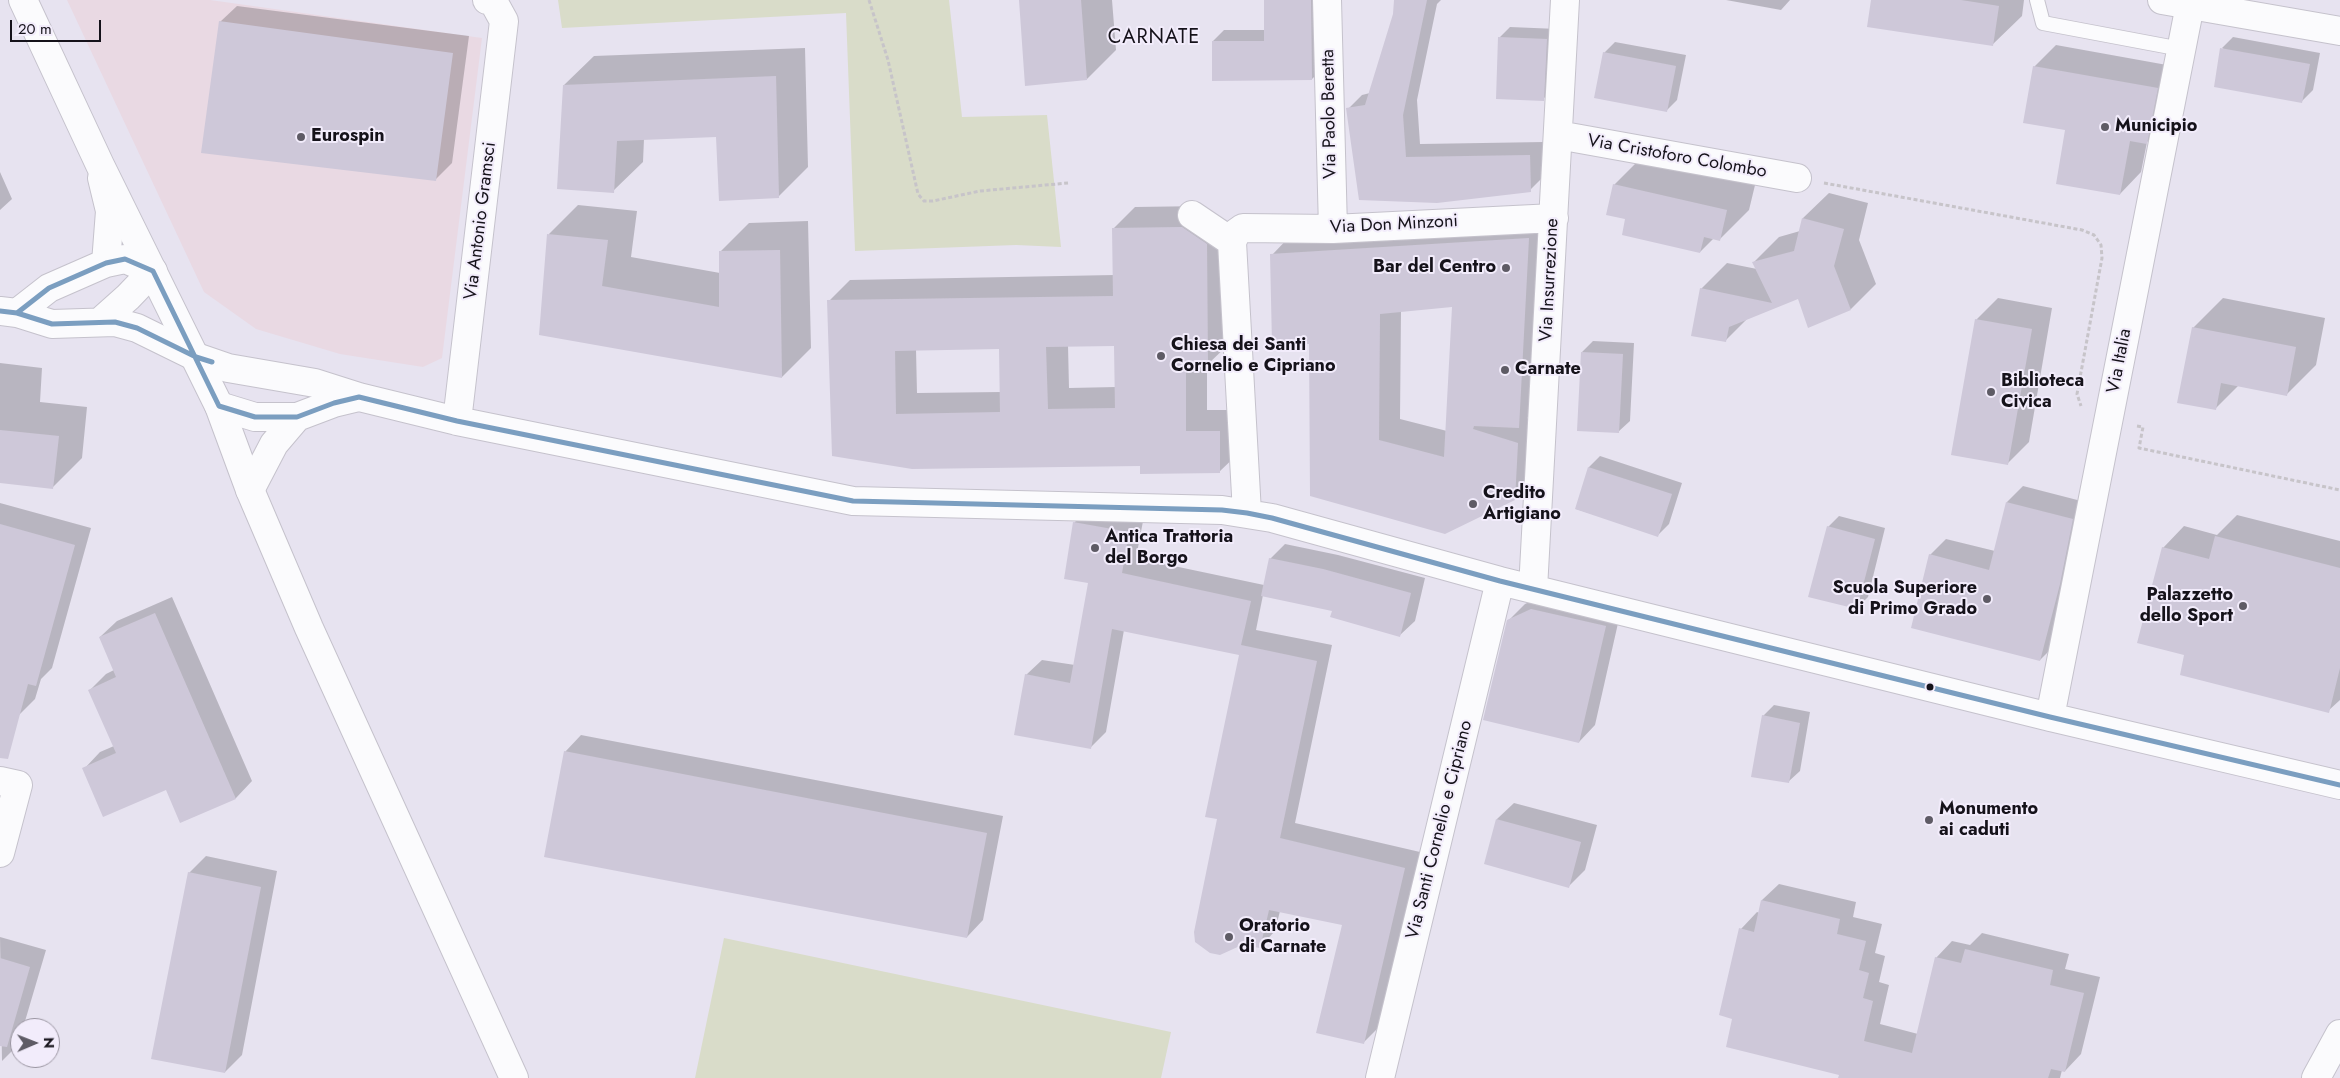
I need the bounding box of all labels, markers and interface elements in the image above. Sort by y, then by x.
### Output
scale bar [12,10,104,42]
text: 20 m [18,18,52,40]
district label: CARNATE [1107,26,1201,50]
street label: Via Paolo Beretta [1318,49,1342,179]
place label: Municipio [2115,116,2197,138]
marker: Municipio [2099,121,2111,133]
place label: Eurospin [311,126,385,148]
marker: Eurospin [295,131,307,143]
street label: Via Cristoforo Colombo [1586,131,1768,183]
street label: Via Antonio Gramsci [461,141,501,301]
street label: Via Don Minzoni [1329,211,1459,239]
street label: Via Insurrezione [1536,218,1564,342]
place label: Bar del Centro [1373,257,1496,279]
marker: Bar del Centro [1500,262,1512,274]
street label: Via Italia [2103,327,2137,395]
place label: Chiesa dei Santi Cornelio e Cipriano [1171,335,1336,378]
marker: Chiesa dei Santi Cornelio e Cipriano [1155,350,1167,362]
place label: Carnate [1515,359,1581,381]
marker: Carnate [1499,364,1511,376]
place label: Biblioteca Civica [2001,371,2084,414]
marker: Biblioteca Civica [1985,386,1997,398]
place label: Credito Artigiano [1483,483,1561,526]
marker: Credito Artigiano [1467,498,1479,510]
place label: Antica Trattoria del Borgo [1105,527,1233,570]
marker: Antica Trattoria del Borgo [1089,542,1101,554]
place label: Scuola Superiore di Primo Grado [1832,578,1977,620]
place label: Palazzetto dello Sport [2140,585,2233,628]
marker: Scuola Superiore di Primo Grado [1981,593,1993,605]
marker: Palazzetto dello Sport [2237,600,2249,612]
unlabelled marker [1925,682,1935,692]
street label: Via Santi Cornelio e Cipriano [1402,718,1478,942]
place label: Monumento ai caduti [1939,799,2038,842]
marker: Monumento ai caduti [1923,814,1935,826]
place label: Oratorio di Carnate [1239,916,1326,959]
marker: Oratorio di Carnate [1223,931,1235,943]
north arrow [10,1018,60,1068]
text: N [39,1037,59,1048]

